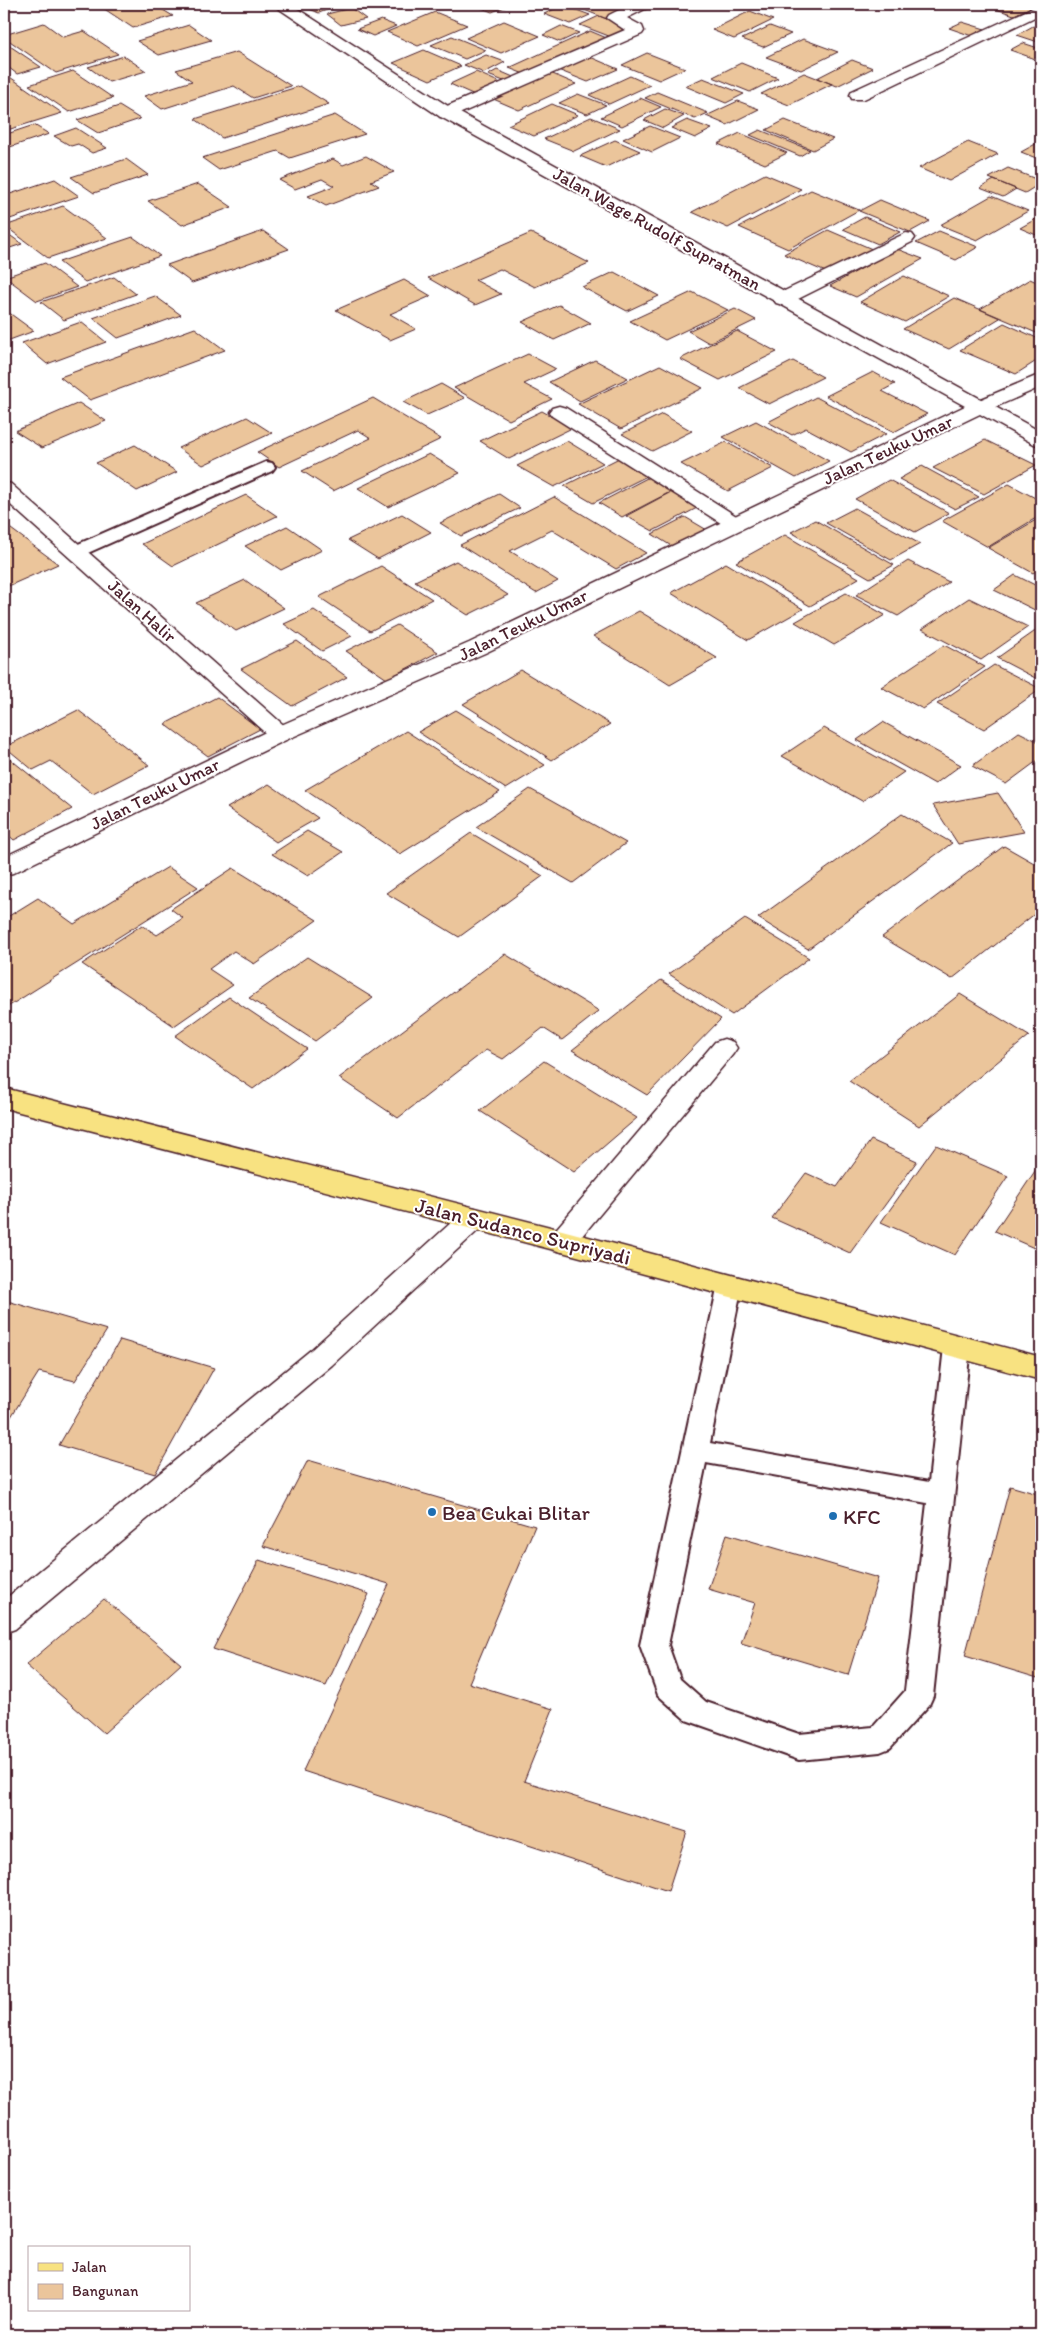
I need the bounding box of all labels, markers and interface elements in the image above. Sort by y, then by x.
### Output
street label: Jalan Wage Rudolf Supratman [549,163,765,296]
street label: Jalan Teuku Umar [820,410,957,490]
street label: Jalan Halir [103,575,181,648]
street label: Jalan Teuku Umar [455,584,591,666]
street label: Jalan Teuku Umar [87,753,223,835]
street label: Jalan Sudanco Supriyadi [413,1192,633,1270]
place label: Bea Cukai Blitar [442,1500,591,1525]
place label: KFC [843,1504,881,1529]
marker: Bea Cukai Blitar [426,1506,438,1518]
marker: KFC [827,1510,839,1522]
legend [28,2246,190,2312]
text: Jalan [72,2258,106,2276]
text: Bangunan [72,2282,139,2300]

